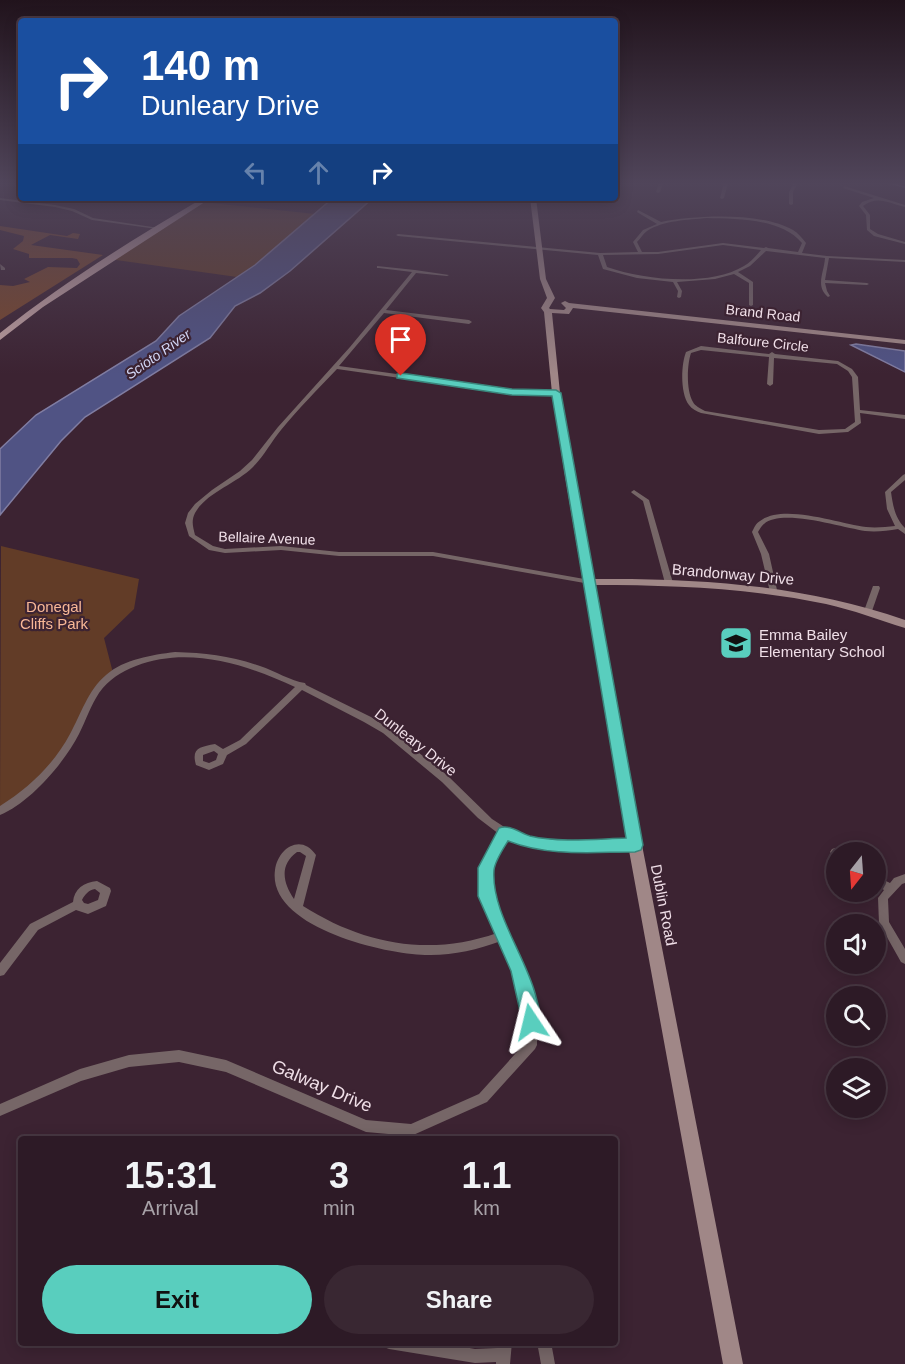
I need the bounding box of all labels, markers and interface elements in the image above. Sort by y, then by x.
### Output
icon: right [42,42,120,120]
text: 140 m [141,42,260,89]
text: Dunleary Drive [141,91,320,121]
icon: left [239,156,272,189]
icon: ahead [302,156,335,189]
icon: right [365,156,398,189]
street label: Brand Road [725,301,801,325]
pin [375,314,426,376]
icon: arrive [384,323,417,356]
water label: Scioto River [123,325,195,382]
street label: Balfoure Circle [717,329,810,355]
street label: Bellaire Avenue [218,528,316,548]
street label: Brandonway Drive [671,560,795,588]
park label: Donegal Cliffs Park [20,598,89,632]
school or university icon: Emma Bailey Elementary School [718,625,754,661]
place label: Emma Bailey Elementary School [759,626,885,660]
street label: Dunleary Drive [372,705,460,779]
north arrow [826,842,886,902]
map controls [826,842,886,1118]
street label: Dublin Road [648,863,680,947]
button: sound [826,914,886,974]
button: search [826,986,886,1046]
position arrow [499,990,563,1054]
street label: Galway Drive [269,1056,375,1116]
button: layers [826,1058,886,1118]
text: 15:31 [124,1155,216,1196]
text: 3 [329,1155,349,1196]
text: 1.1 [462,1155,512,1196]
text: Arrival [142,1197,199,1219]
text: min [323,1197,355,1219]
text: km [473,1197,500,1219]
button: Exit [42,1265,312,1334]
button: Share [324,1265,594,1334]

